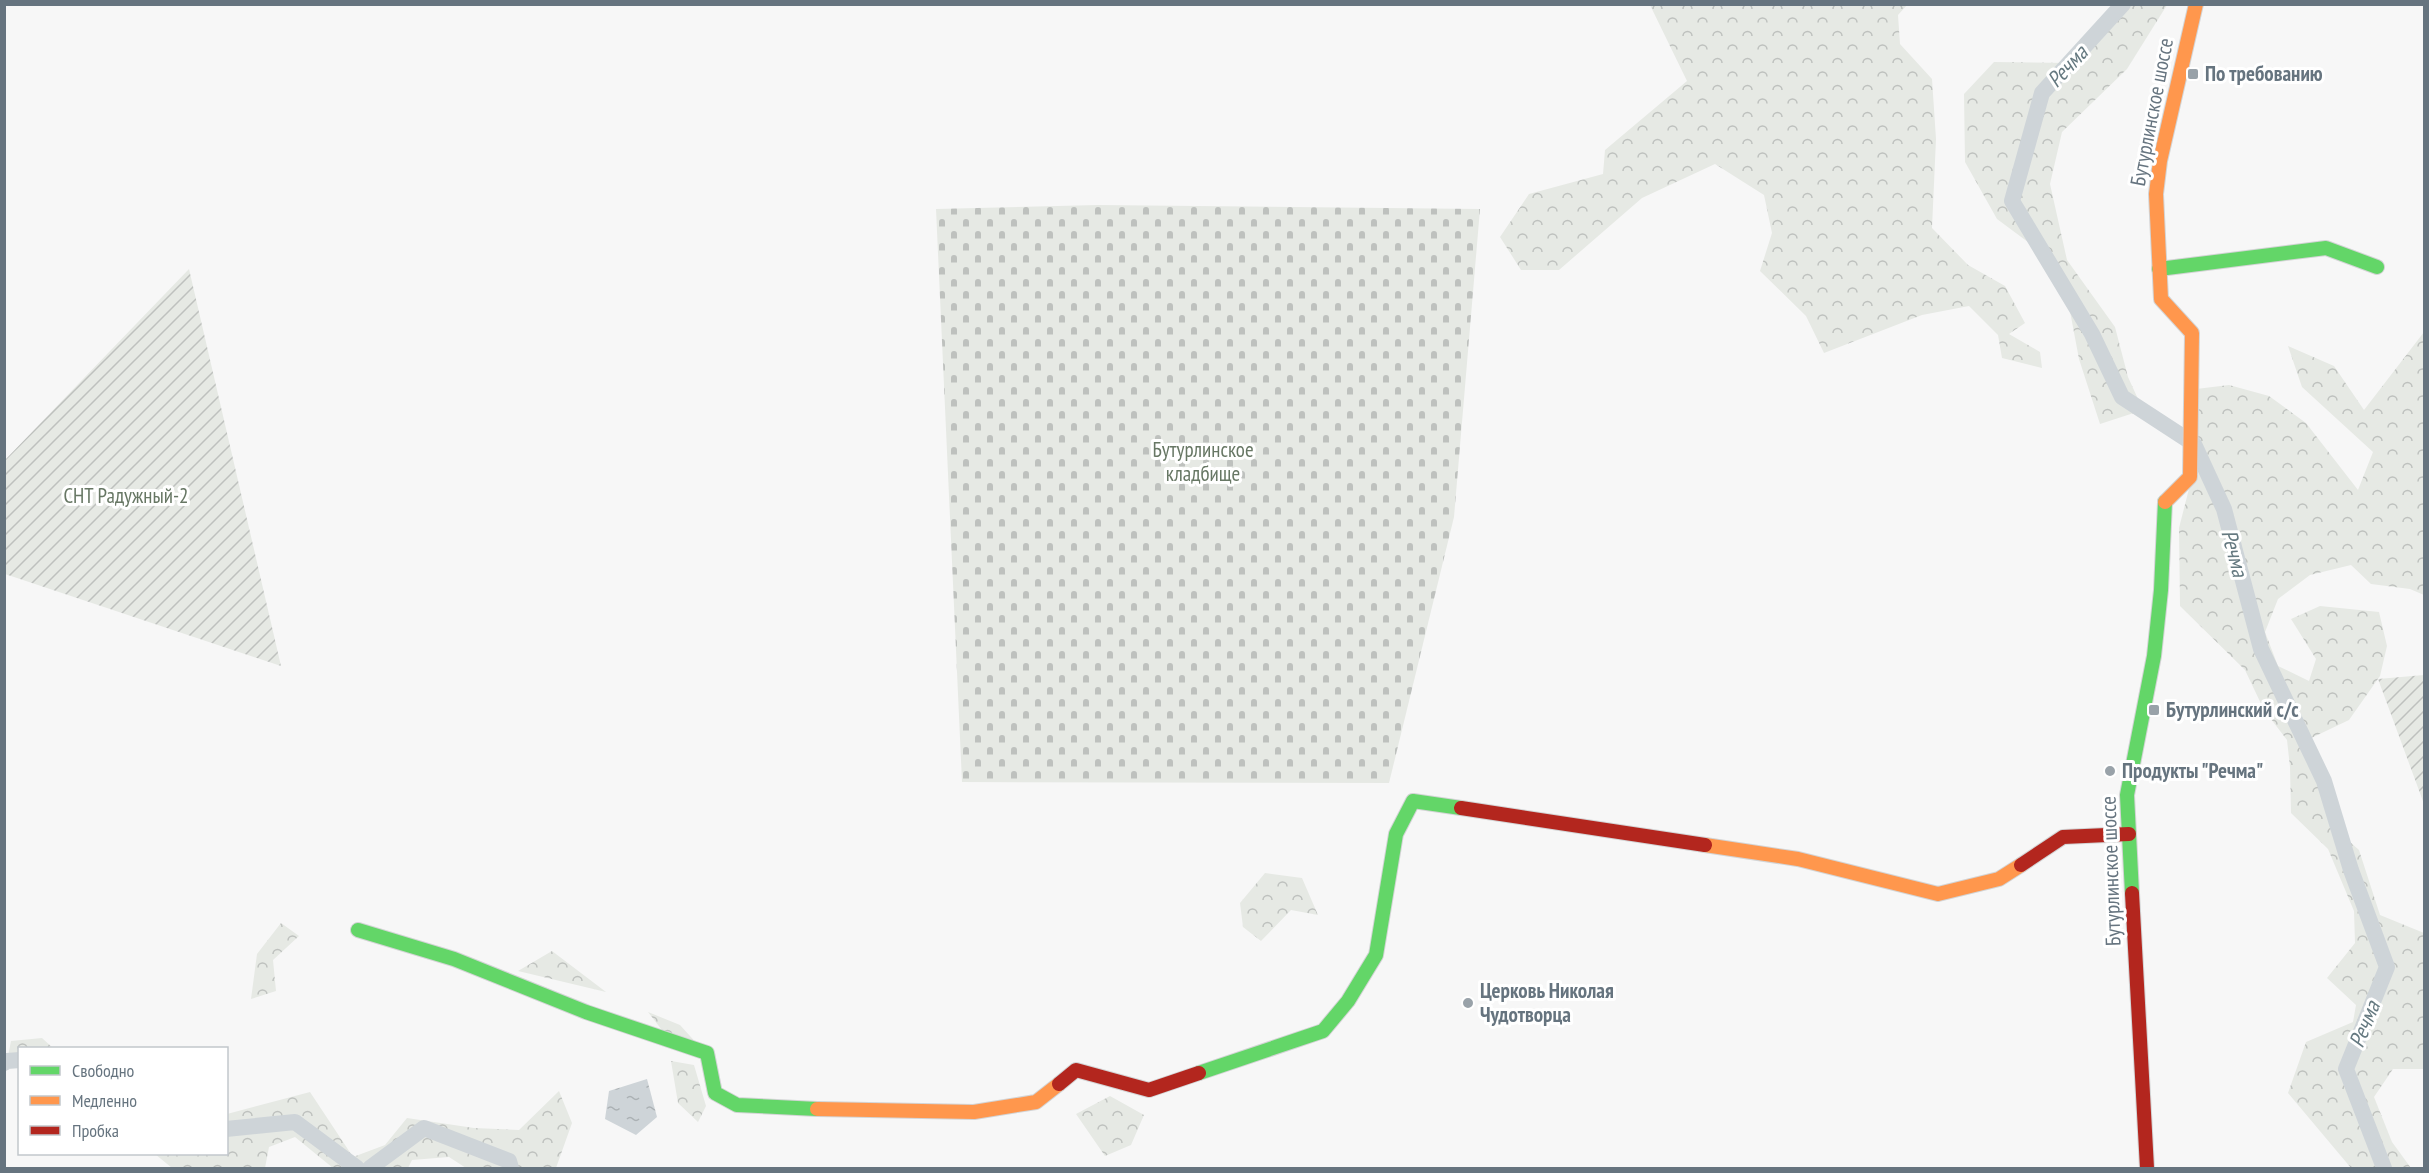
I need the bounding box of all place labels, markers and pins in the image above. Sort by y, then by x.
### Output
place label: По требованию [2205,60,2323,87]
marker: По требованию [2186,67,2200,81]
place label: Бутурлинский с/с [2166,696,2299,723]
marker: Бутурлинский с/с [2147,703,2161,717]
place label: Продукты "Речма" [2122,757,2263,784]
marker: Продукты "Речма" [2103,764,2117,778]
place label: Церковь Николая Чудотворца [1480,977,1614,1028]
marker: Церковь Николая Чудотворца [1461,996,1475,1010]

